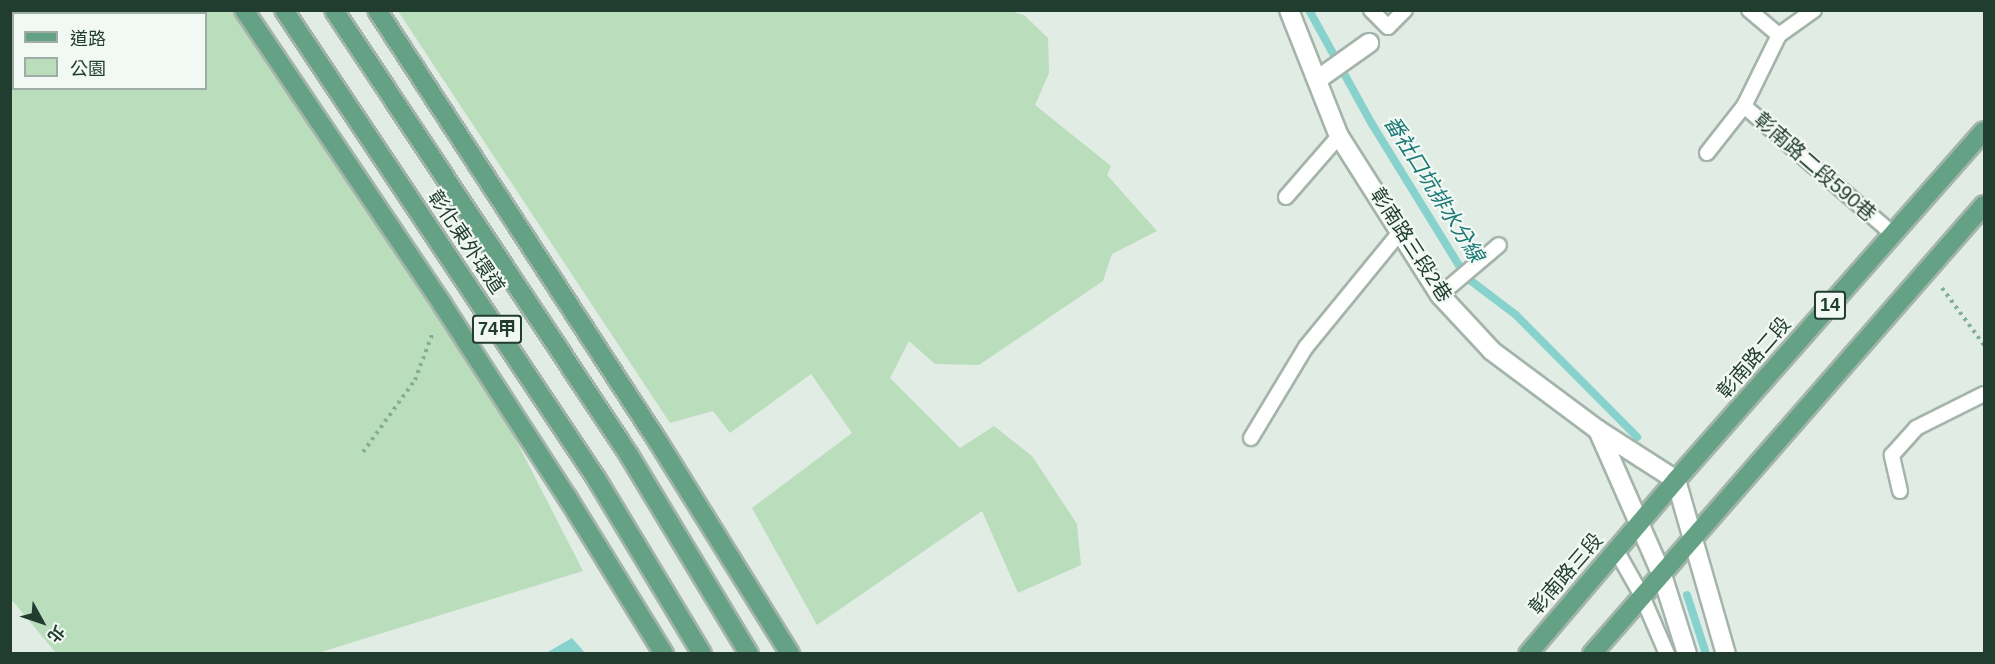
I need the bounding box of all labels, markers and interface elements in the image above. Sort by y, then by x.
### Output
legend [12,12,207,90]
text: 道路 [70,29,106,49]
text: 公園 [70,59,106,79]
street label: 彰南路二段590巷 [1749,108,1881,226]
water label: 番社口坑排水分線 [1379,111,1489,267]
street label: 彰南路三段2巷 [1365,183,1457,307]
street label: 彰化東外環道 [423,186,509,298]
road number: 14 [1814,290,1846,320]
street label: 彰南路二段 [1712,312,1796,404]
road number: 74甲 [472,314,522,344]
street label: 彰南路三段 [1524,528,1608,620]
north arrow [12,592,72,652]
text: 北 [45,622,68,645]

